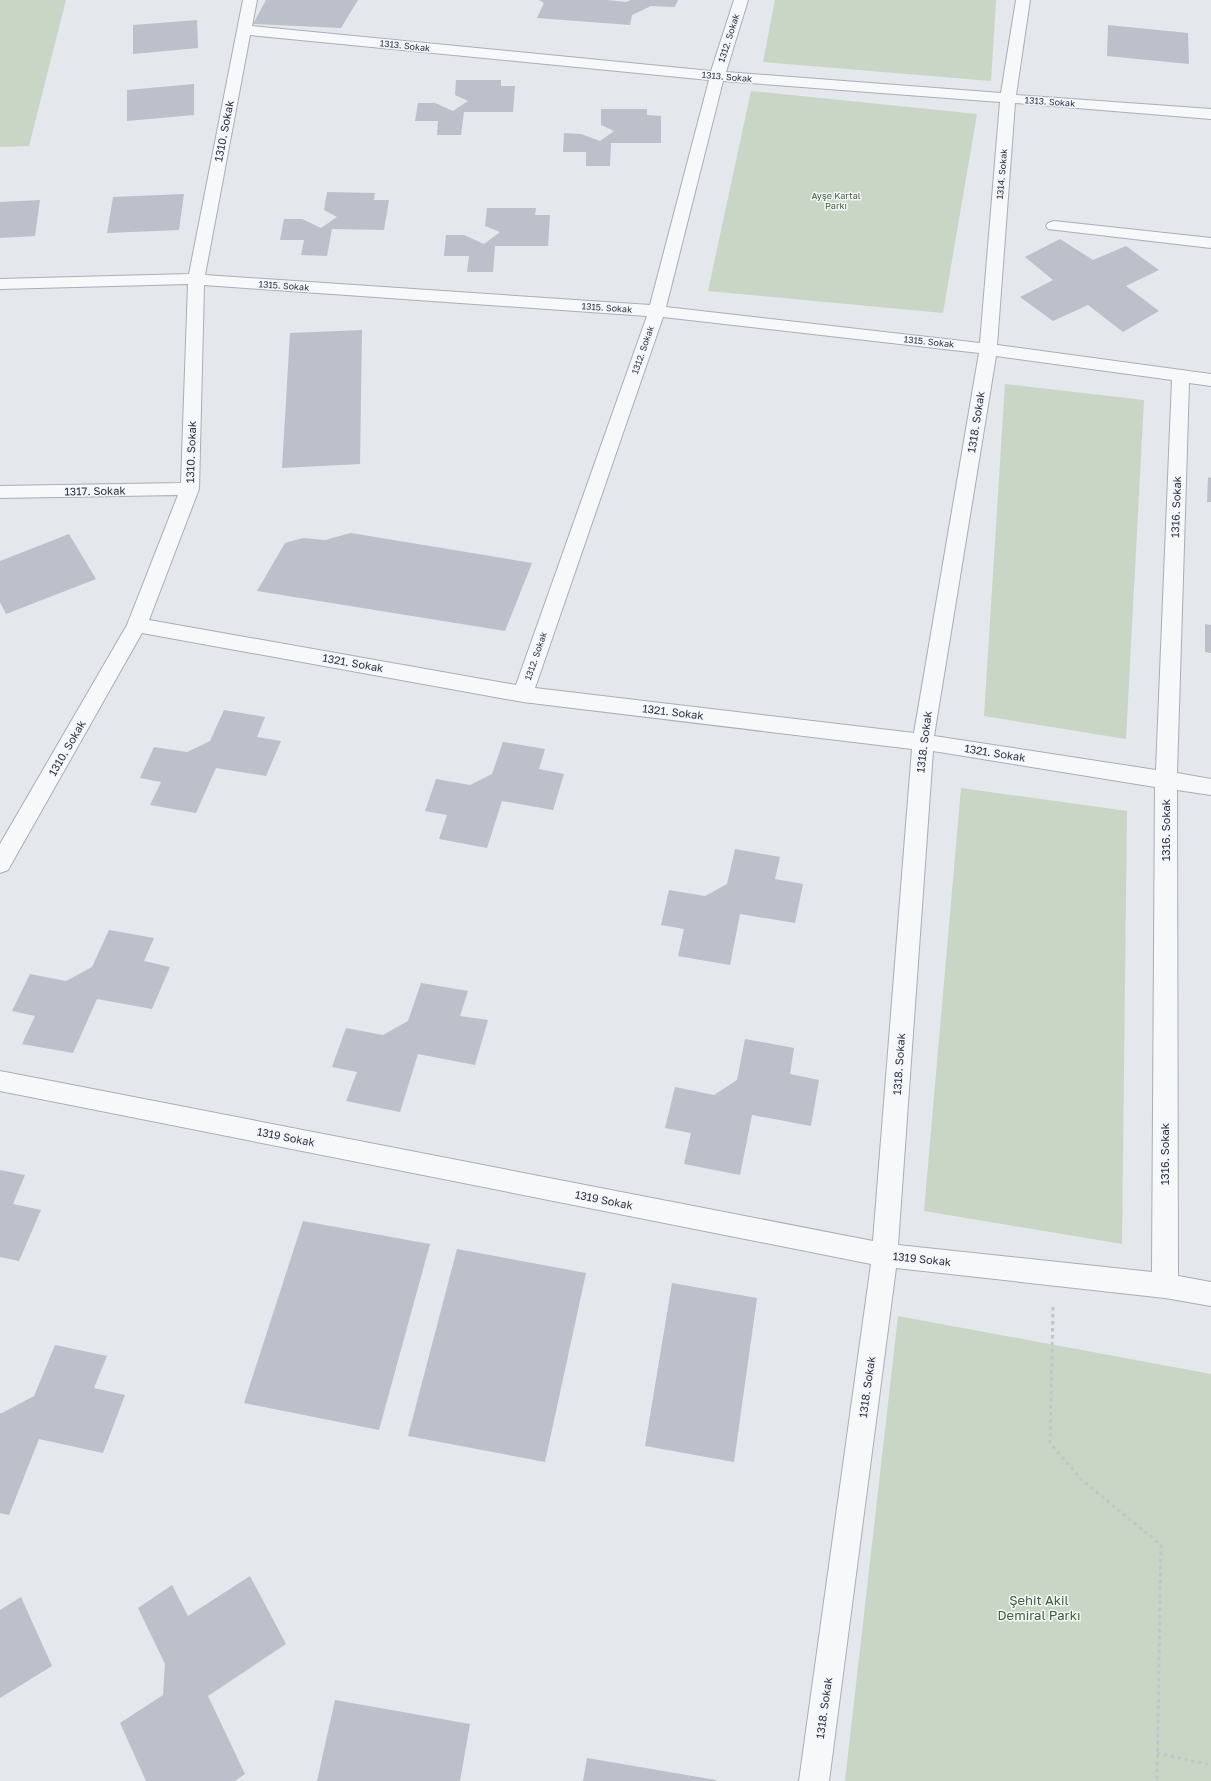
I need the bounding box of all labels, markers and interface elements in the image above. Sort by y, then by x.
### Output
street label: 1312. Sokak [715,12,742,64]
street label: 1313. Sokak [379,37,431,54]
street label: 1313. Sokak [701,69,753,84]
street label: 1313. Sokak [1024,94,1076,109]
street label: 1310. Sokak [211,99,236,163]
street label: 1314. Sokak [994,148,1009,200]
park label: Ayşe Kartal Parkı [811,190,861,211]
street label: 1315. Sokak [258,278,310,293]
street label: 1315. Sokak [581,300,633,315]
street label: 1312. Sokak [629,324,656,376]
street label: 1315. Sokak [903,333,955,350]
street label: 1318. Sokak [964,390,987,454]
street label: 1310. Sokak [183,421,198,483]
street label: 1316. Sokak [1168,476,1183,538]
street label: 1317. Sokak [64,483,126,498]
street label: 1312. Sokak [522,630,549,682]
street label: 1321. Sokak [322,651,385,674]
street label: 1321. Sokak [642,701,704,722]
street label: 1318. Sokak [913,710,934,774]
street label: 1310. Sokak [45,718,88,778]
street label: 1321. Sokak [964,741,1027,764]
street label: 1316. Sokak [1159,799,1172,861]
street label: 1318. Sokak [890,1033,907,1095]
street label: 1316. Sokak [1158,1123,1171,1185]
street label: 1319 Sokak [256,1125,316,1148]
street label: 1319 Sokak [574,1188,634,1211]
street label: 1319 Sokak [892,1249,952,1268]
street label: 1318. Sokak [856,1355,877,1419]
park label: Şehit Akil Demiral Parkı [998,1592,1080,1623]
street label: 1318. Sokak [813,1676,834,1740]

